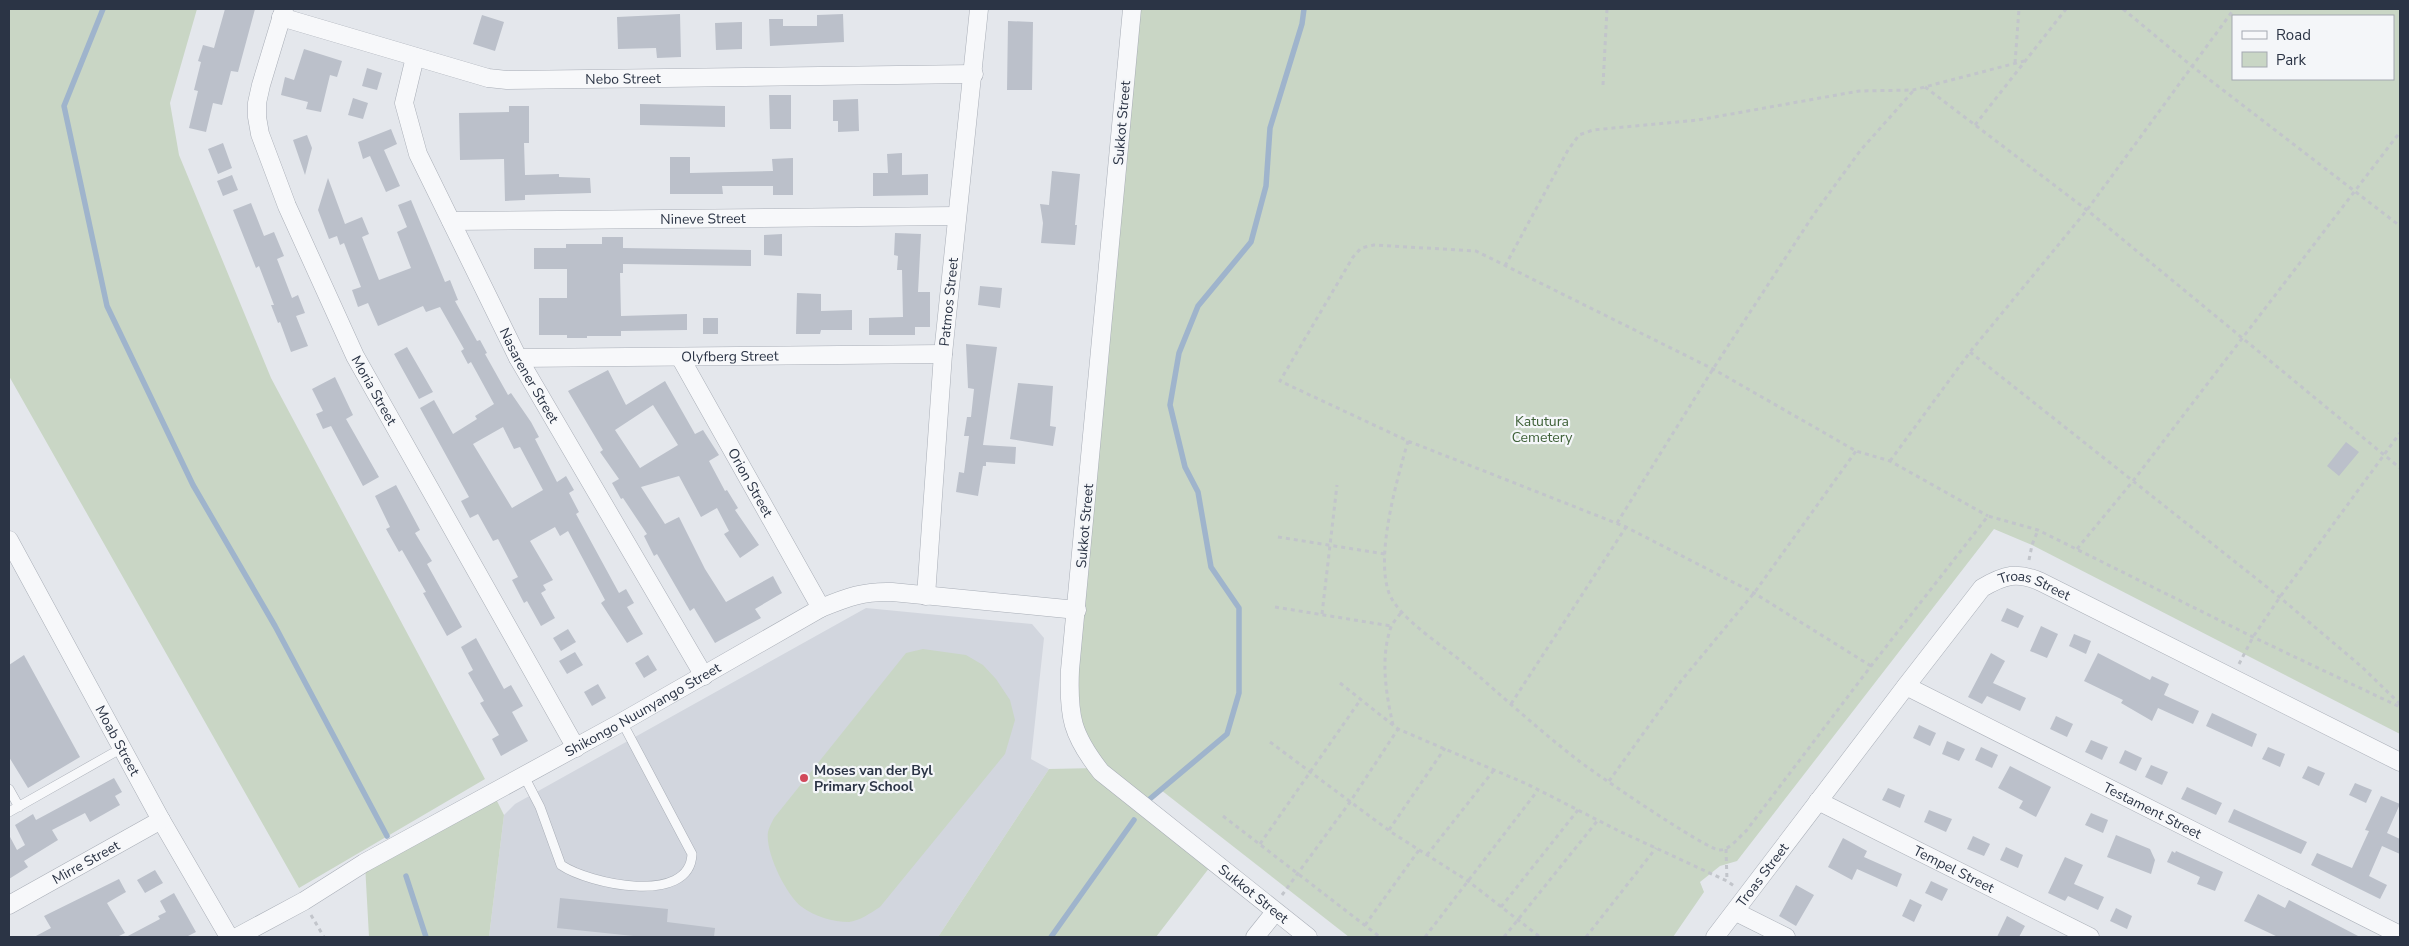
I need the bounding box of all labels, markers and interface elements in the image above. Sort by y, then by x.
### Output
legend [2232,15,2394,80]
text: Road [2276,25,2311,45]
text: Park [2276,50,2306,70]
street label: Nebo Street [585,69,661,88]
street label: Sukkot Street [1109,80,1135,166]
street label: Nineve Street [660,209,746,228]
street label: Patmos Street [934,256,963,347]
street label: Nasarener Street [495,324,564,427]
street label: Olyfberg Street [681,346,779,366]
street label: Moria Street [347,352,402,429]
park label: Katutura Cemetery [1512,412,1573,447]
street label: Orion Street [723,444,778,521]
street label: Sukkot Street [1072,483,1098,569]
street label: Troas Street [1995,566,2074,605]
street label: Shikongo Nuunyango Street [561,658,724,761]
street label: Moab Street [91,702,145,779]
place label: Moses van der Byl Primary School [814,761,933,796]
marker: Moses van der Byl Primary School [798,772,810,784]
street label: Testament Street [2100,777,2205,843]
street label: Mirre Street [49,836,123,889]
street label: Troas Street [1732,839,1793,911]
street label: Tempel Street [1910,841,1998,897]
street label: Sukkot Street [1215,860,1293,928]

